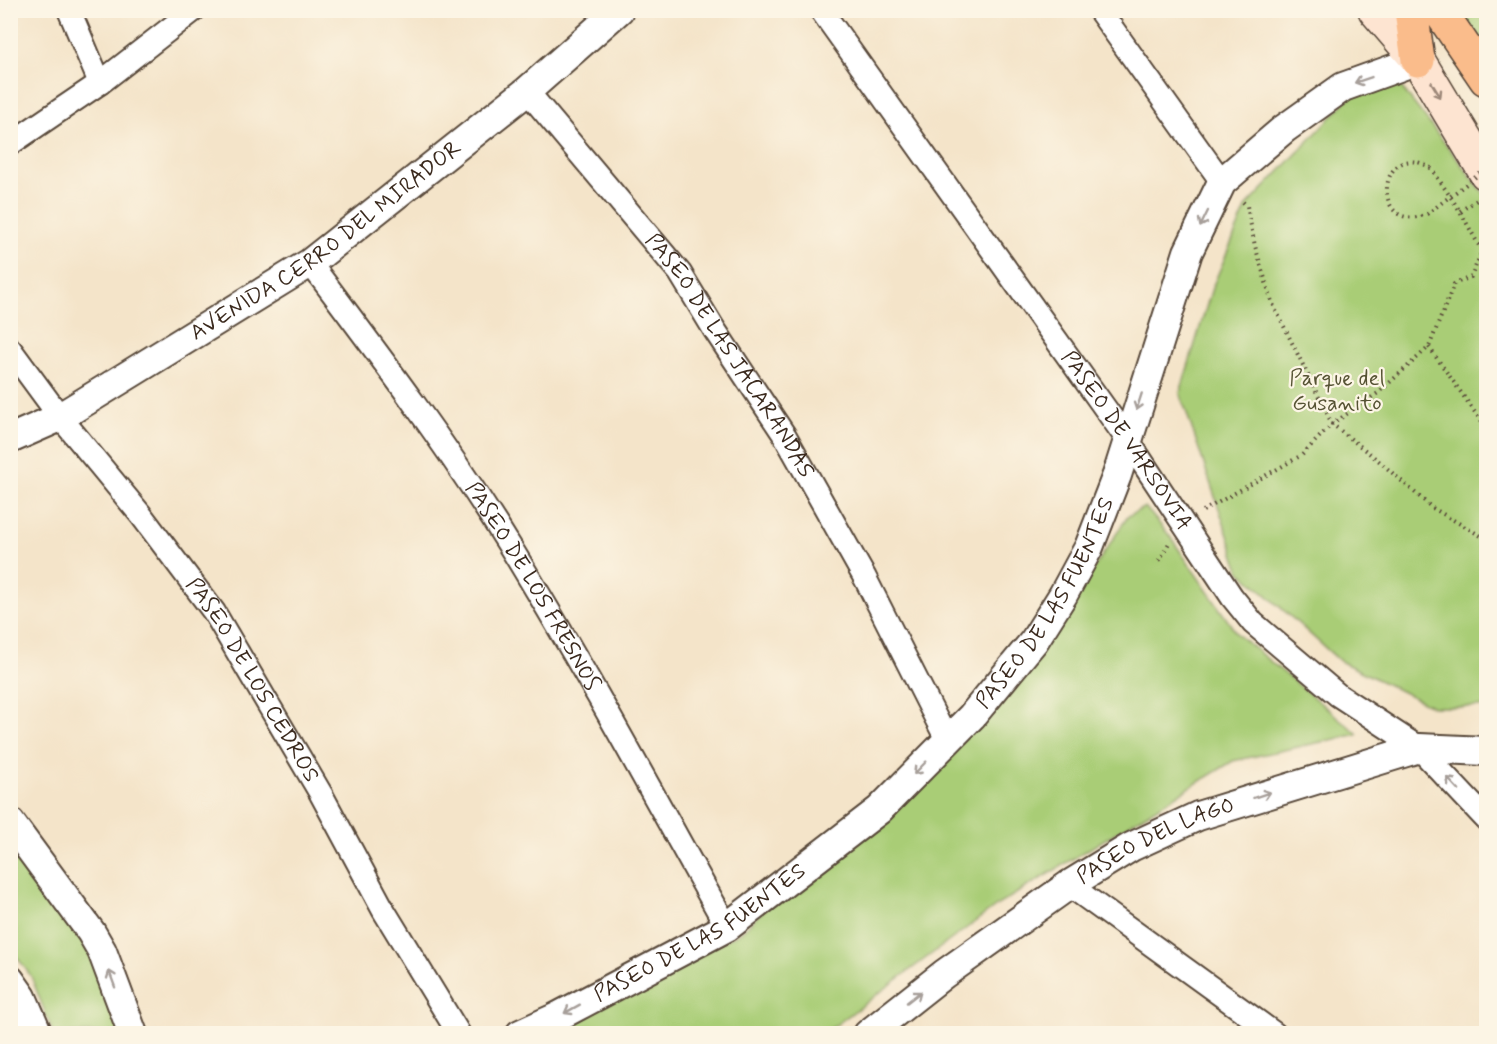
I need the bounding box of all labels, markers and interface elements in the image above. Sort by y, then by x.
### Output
one-way arrow [1354,75,1373,86]
one-way arrow [1431,81,1443,98]
street label: AVENIDA CERRO DEL MIRADOR [185,134,467,347]
one-way arrow [1198,210,1210,228]
street label: PASEO DE LAS JACARANDAS [639,228,820,483]
street label: PASEO DE VARSOVIA [1055,345,1198,536]
park label: Parque del Gusanito [1289,365,1385,418]
one-way arrow [1132,392,1143,411]
street label: PASEO DE LOS FRESNOS [459,477,606,696]
street label: PASEO DE LAS FUENTES [970,493,1121,715]
street label: PASEO DE LOS CEDROS [179,572,325,788]
one-way arrow [913,760,928,775]
one-way arrow [1445,776,1460,791]
one-way arrow [1252,788,1271,799]
street label: PASEO DEL LAGO [1072,792,1238,891]
street label: PASEO DE LAS FUENTES [589,857,812,1009]
one-way arrow [106,970,117,988]
one-way arrow [906,991,922,1004]
one-way arrow [564,1004,582,1015]

